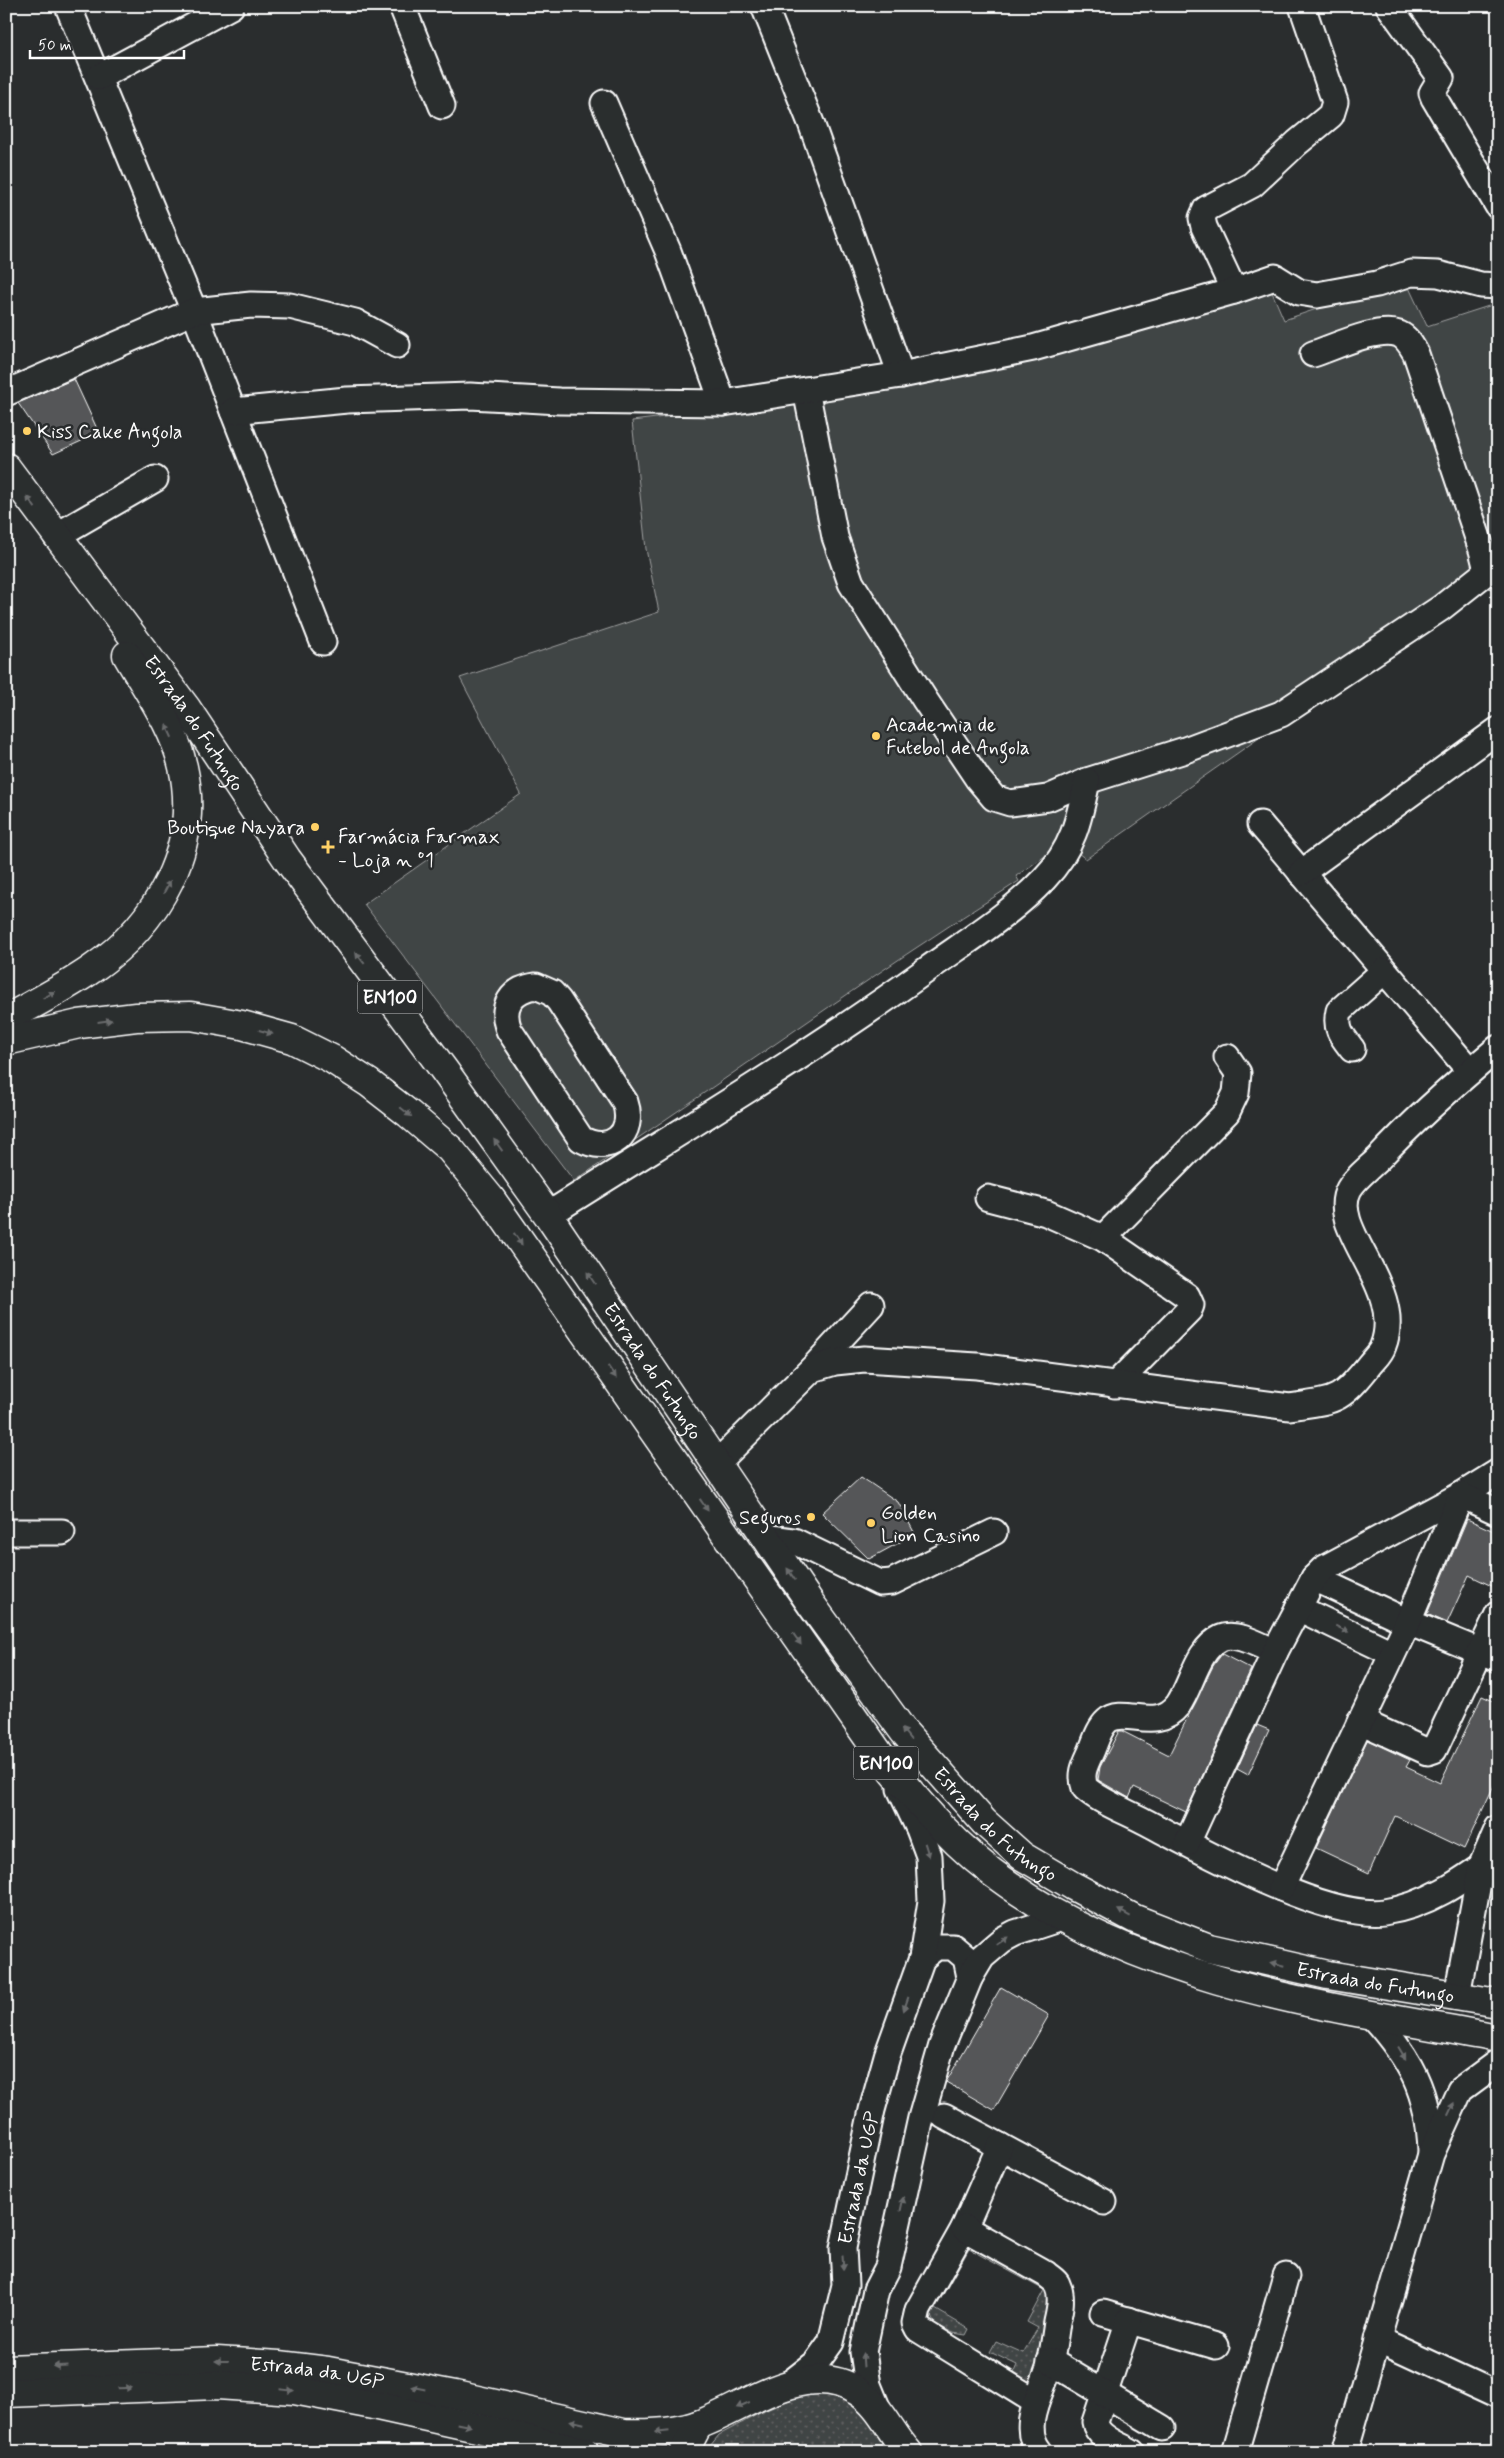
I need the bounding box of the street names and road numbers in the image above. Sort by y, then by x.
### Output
street label: Estrada do Futungo [137,650,250,797]
road number: EN100 [358,980,422,1014]
street label: Estrada do Futungo [596,1298,708,1446]
road number: EN100 [854,1746,918,1780]
street label: Estrada do Futungo [926,1762,1062,1889]
street label: Estrada do Futungo [1293,1956,1456,2011]
street label: Estrada da UGP [832,2109,886,2247]
street label: Estrada da UGP [249,2351,387,2396]

